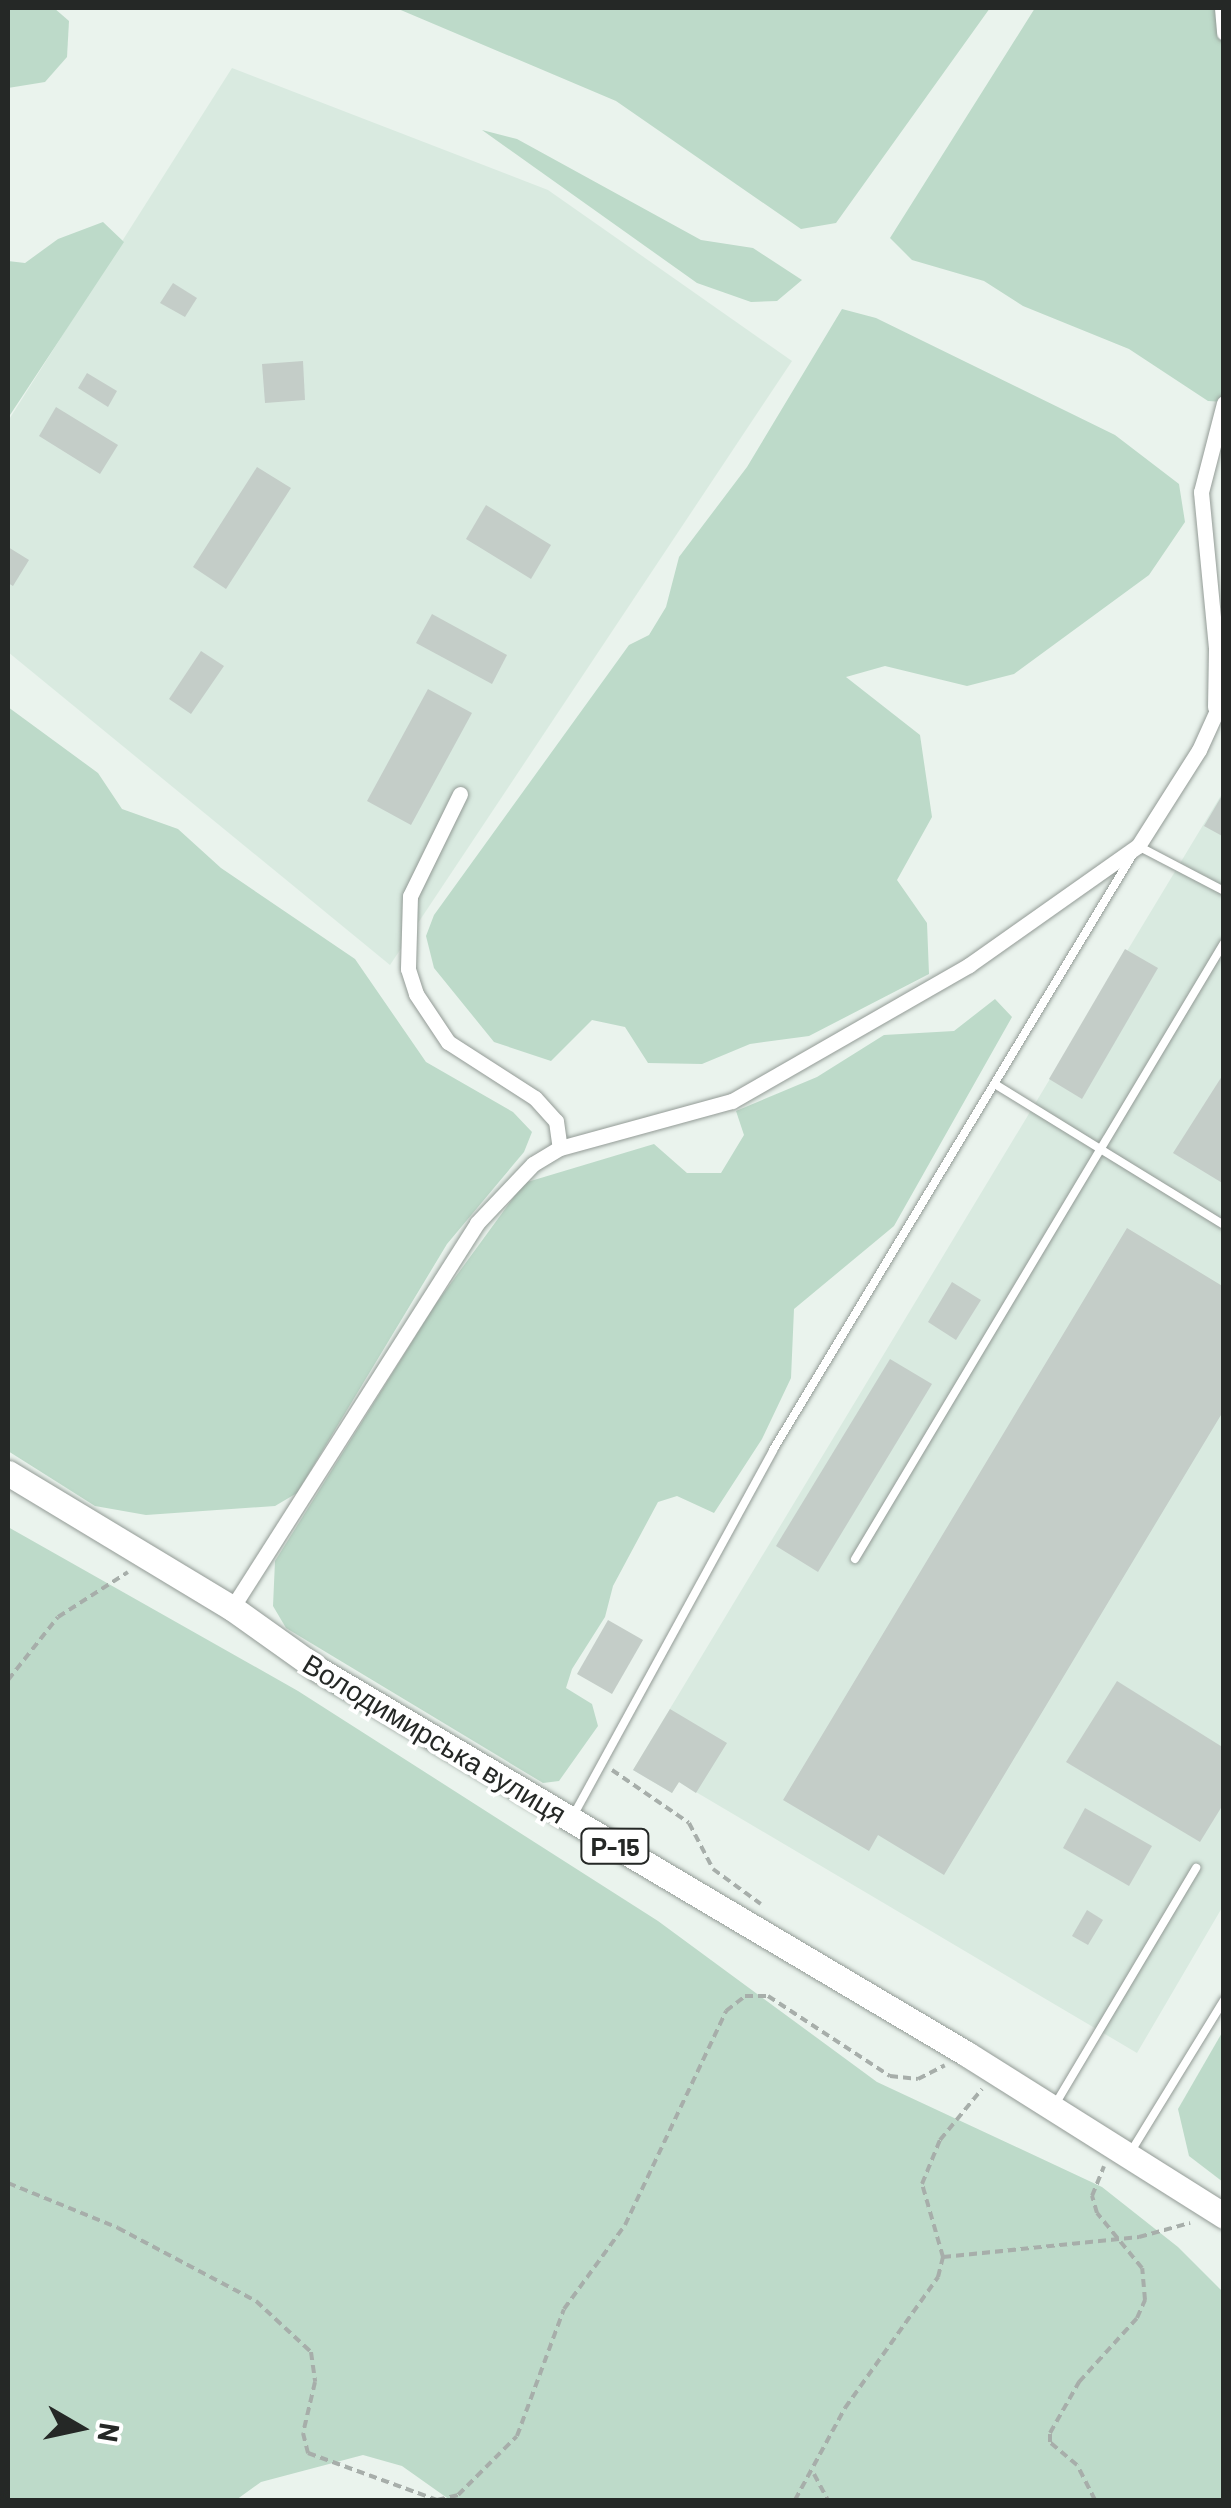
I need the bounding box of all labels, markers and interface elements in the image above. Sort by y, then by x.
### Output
street label: Володимирська вулиця [297,1646,573,1830]
road number: Р-15 [580,1826,650,1866]
north arrow [30,2378,130,2478]
text: N [91,2421,128,2445]

